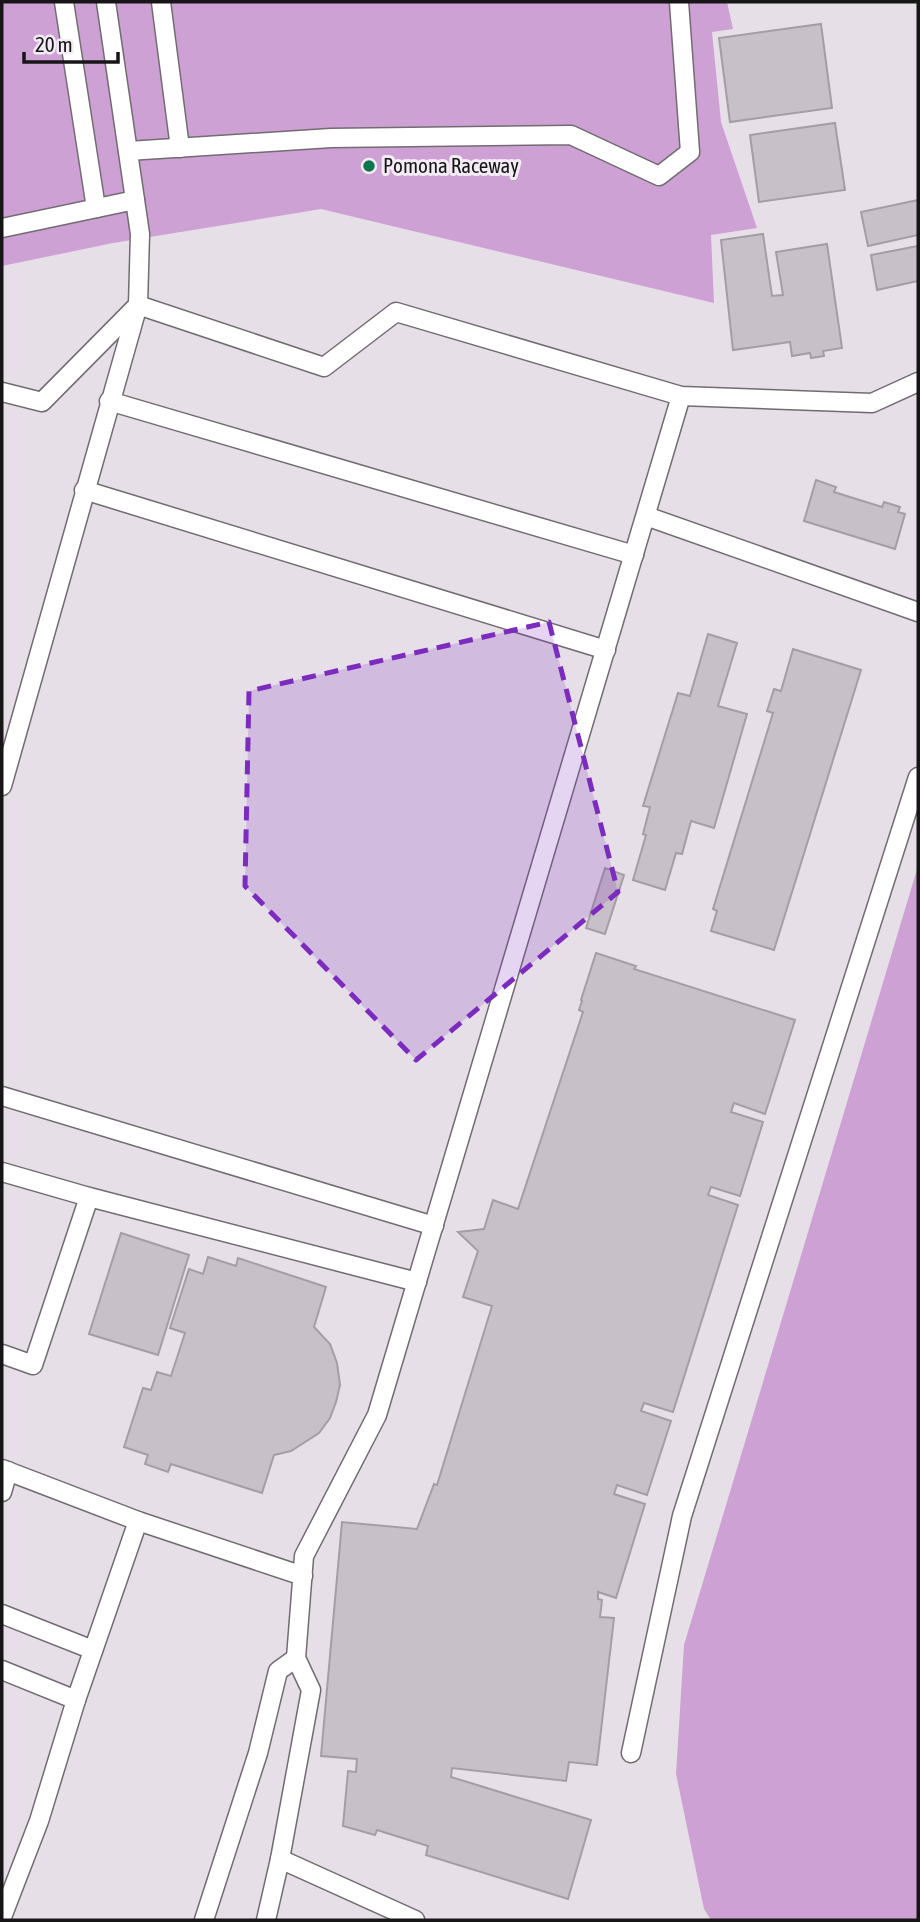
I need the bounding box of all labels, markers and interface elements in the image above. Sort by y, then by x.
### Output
scale bar [24,21,119,65]
text: 20 m [35,32,73,56]
place label: Pomona Raceway [383,153,519,177]
marker: Pomona Raceway [361,158,377,174]

